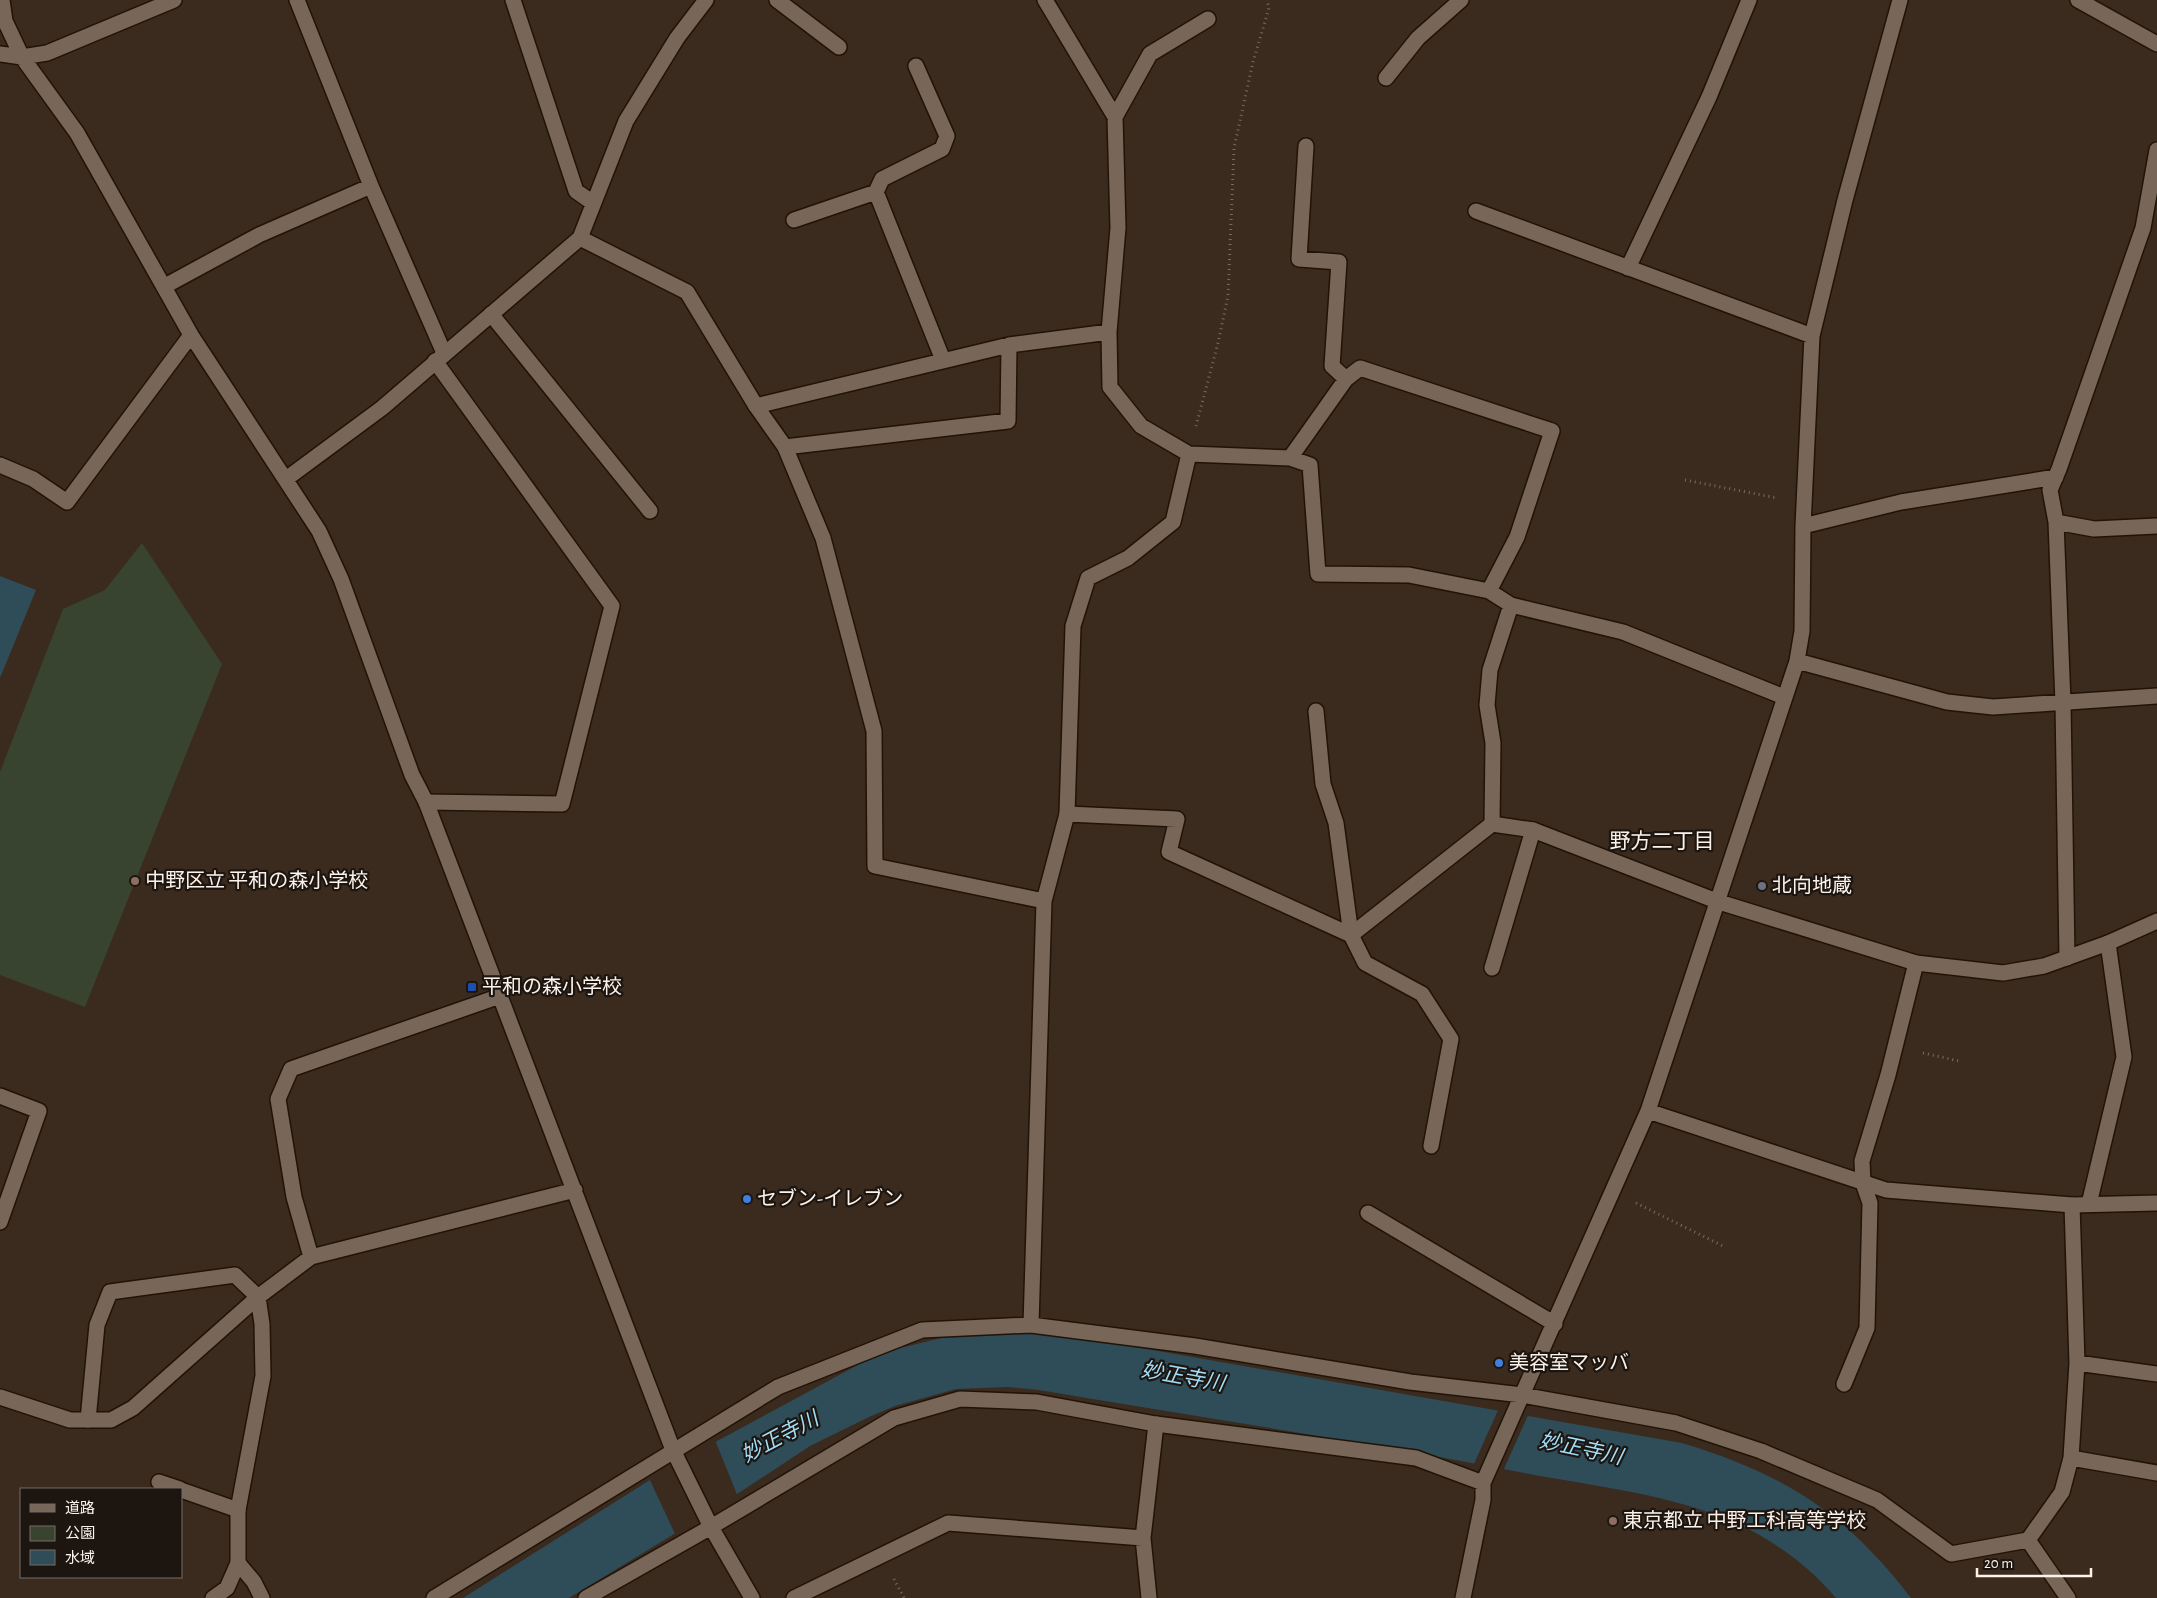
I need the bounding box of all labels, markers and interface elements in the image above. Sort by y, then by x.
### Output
district label: 野方二丁目 [1610,830,1715,852]
place label: 中野区立 平和の森小学校 [145,870,368,891]
marker: 中野区立 平和の森小学校 [129,875,141,887]
place label: 北向地蔵 [1772,875,1852,896]
marker: 北向地蔵 [1756,880,1768,892]
place label: 平和の森小学校 [482,976,622,997]
marker: 平和の森小学校 [466,981,478,993]
place label: セブン-イレブン [757,1187,903,1209]
marker: セブン-イレブン [741,1193,753,1205]
place label: 美容室マッバ [1509,1352,1629,1373]
marker: 美容室マッバ [1493,1357,1505,1369]
water label: 妙正寺川 [1140,1358,1228,1395]
water label: 妙正寺川 [738,1406,824,1466]
water label: 妙正寺川 [1538,1429,1626,1468]
legend [20,1488,182,1578]
text: 道路 [65,1500,95,1516]
place label: 東京都立 中野工科高等学校 [1623,1509,1866,1531]
marker: 東京都立 中野工科高等学校 [1607,1515,1619,1527]
text: 公園 [65,1525,95,1541]
scale bar [1977,1546,2091,1578]
text: 水域 [65,1550,95,1566]
text: 20 m [1984,1556,2013,1571]

